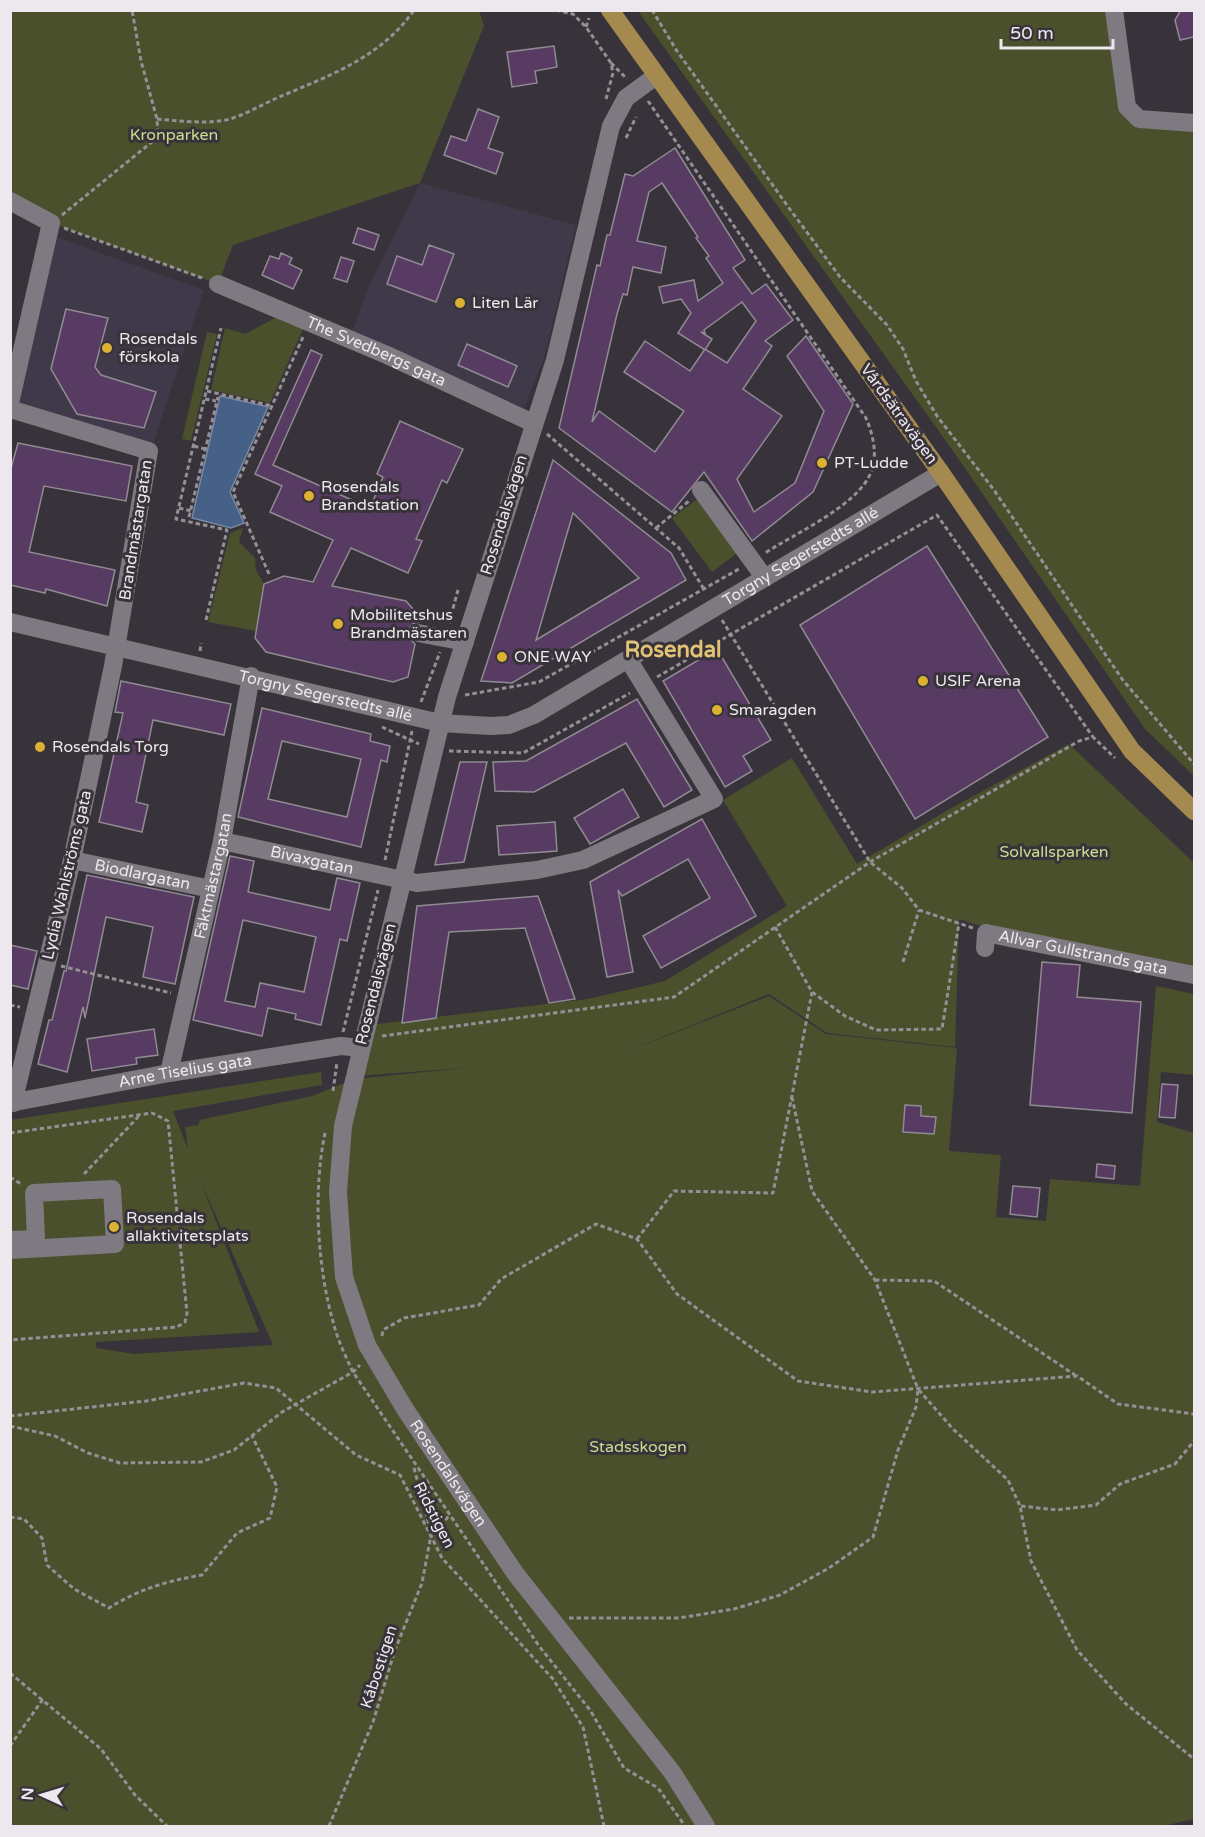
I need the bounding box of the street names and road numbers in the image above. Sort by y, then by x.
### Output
street label: The Svedbergs gata [303,312,449,391]
street label: Vårdsätravägen [856,360,942,468]
street label: Rosendalsvägen [476,453,532,577]
street label: Brandmästargatan [115,458,157,602]
street label: Torgny Segerstedts allé [719,502,882,610]
street label: Torgny Segerstedts allé [237,666,414,726]
street label: Lydia Wahlströms gata [38,788,96,962]
street label: Fäktmästargatan [190,811,237,941]
street label: Bivaxgatan [268,842,355,879]
street label: Biodlargatan [93,855,192,894]
street label: Rosendalsvägen [351,921,401,1047]
street label: Allvar Gullstrands gata [997,926,1169,979]
street label: Arne Tiselius gata [117,1050,253,1092]
street label: Rosendalsvägen [405,1416,491,1531]
street label: Ridstigen [409,1478,459,1552]
street label: Kåbostigen [356,1623,402,1711]

